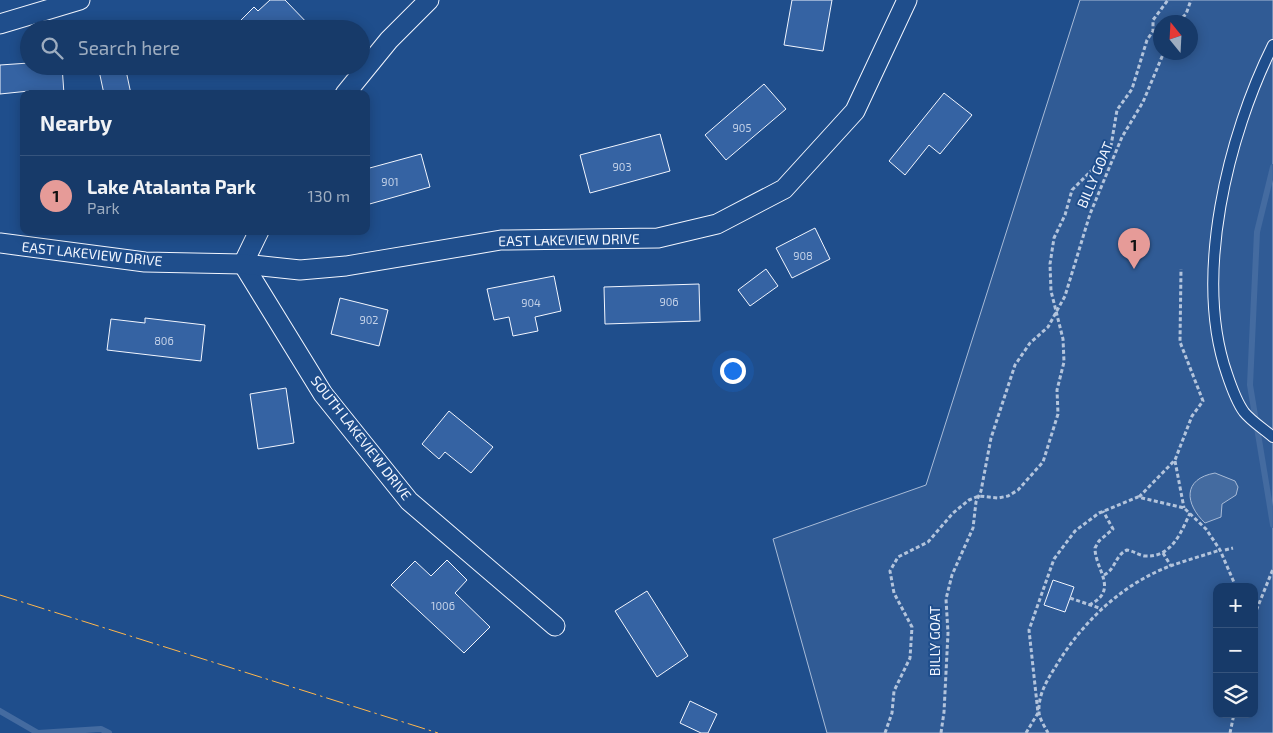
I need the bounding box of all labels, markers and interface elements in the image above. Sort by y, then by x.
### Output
north arrow [1153,15,1198,60]
search box [20,20,370,75]
icon: search [38,34,66,62]
text: Search here [78,36,180,59]
text: Nearby [40,110,112,135]
house number: 905 [733,121,752,134]
street label: BILLY GOAT [1073,139,1116,210]
house number: 903 [612,160,632,173]
text: Lake Atalanta Park [87,175,256,198]
house number: 901 [381,175,399,188]
text: 1 [53,186,59,205]
text: 130 m [308,186,350,205]
text: Park [87,198,120,217]
pin: 1 [1118,228,1150,269]
street label: EAST LAKEVIEW DRIVE [498,230,640,249]
street label: EAST LAKEVIEW DRIVE [21,238,163,269]
house number: 908 [793,249,813,262]
house number: 906 [659,295,679,308]
house number: 904 [521,296,541,309]
house number: 902 [359,313,379,326]
house number: 806 [154,334,174,347]
your location [720,358,746,384]
street label: SOUTH LAKEVIEW DRIVE [308,372,415,503]
map controls [1213,583,1258,718]
button: + [1213,583,1258,628]
house number: 1006 [431,599,455,612]
street label: BILLY GOAT [926,606,943,676]
button: − [1213,628,1258,673]
button: layers [1213,673,1258,718]

